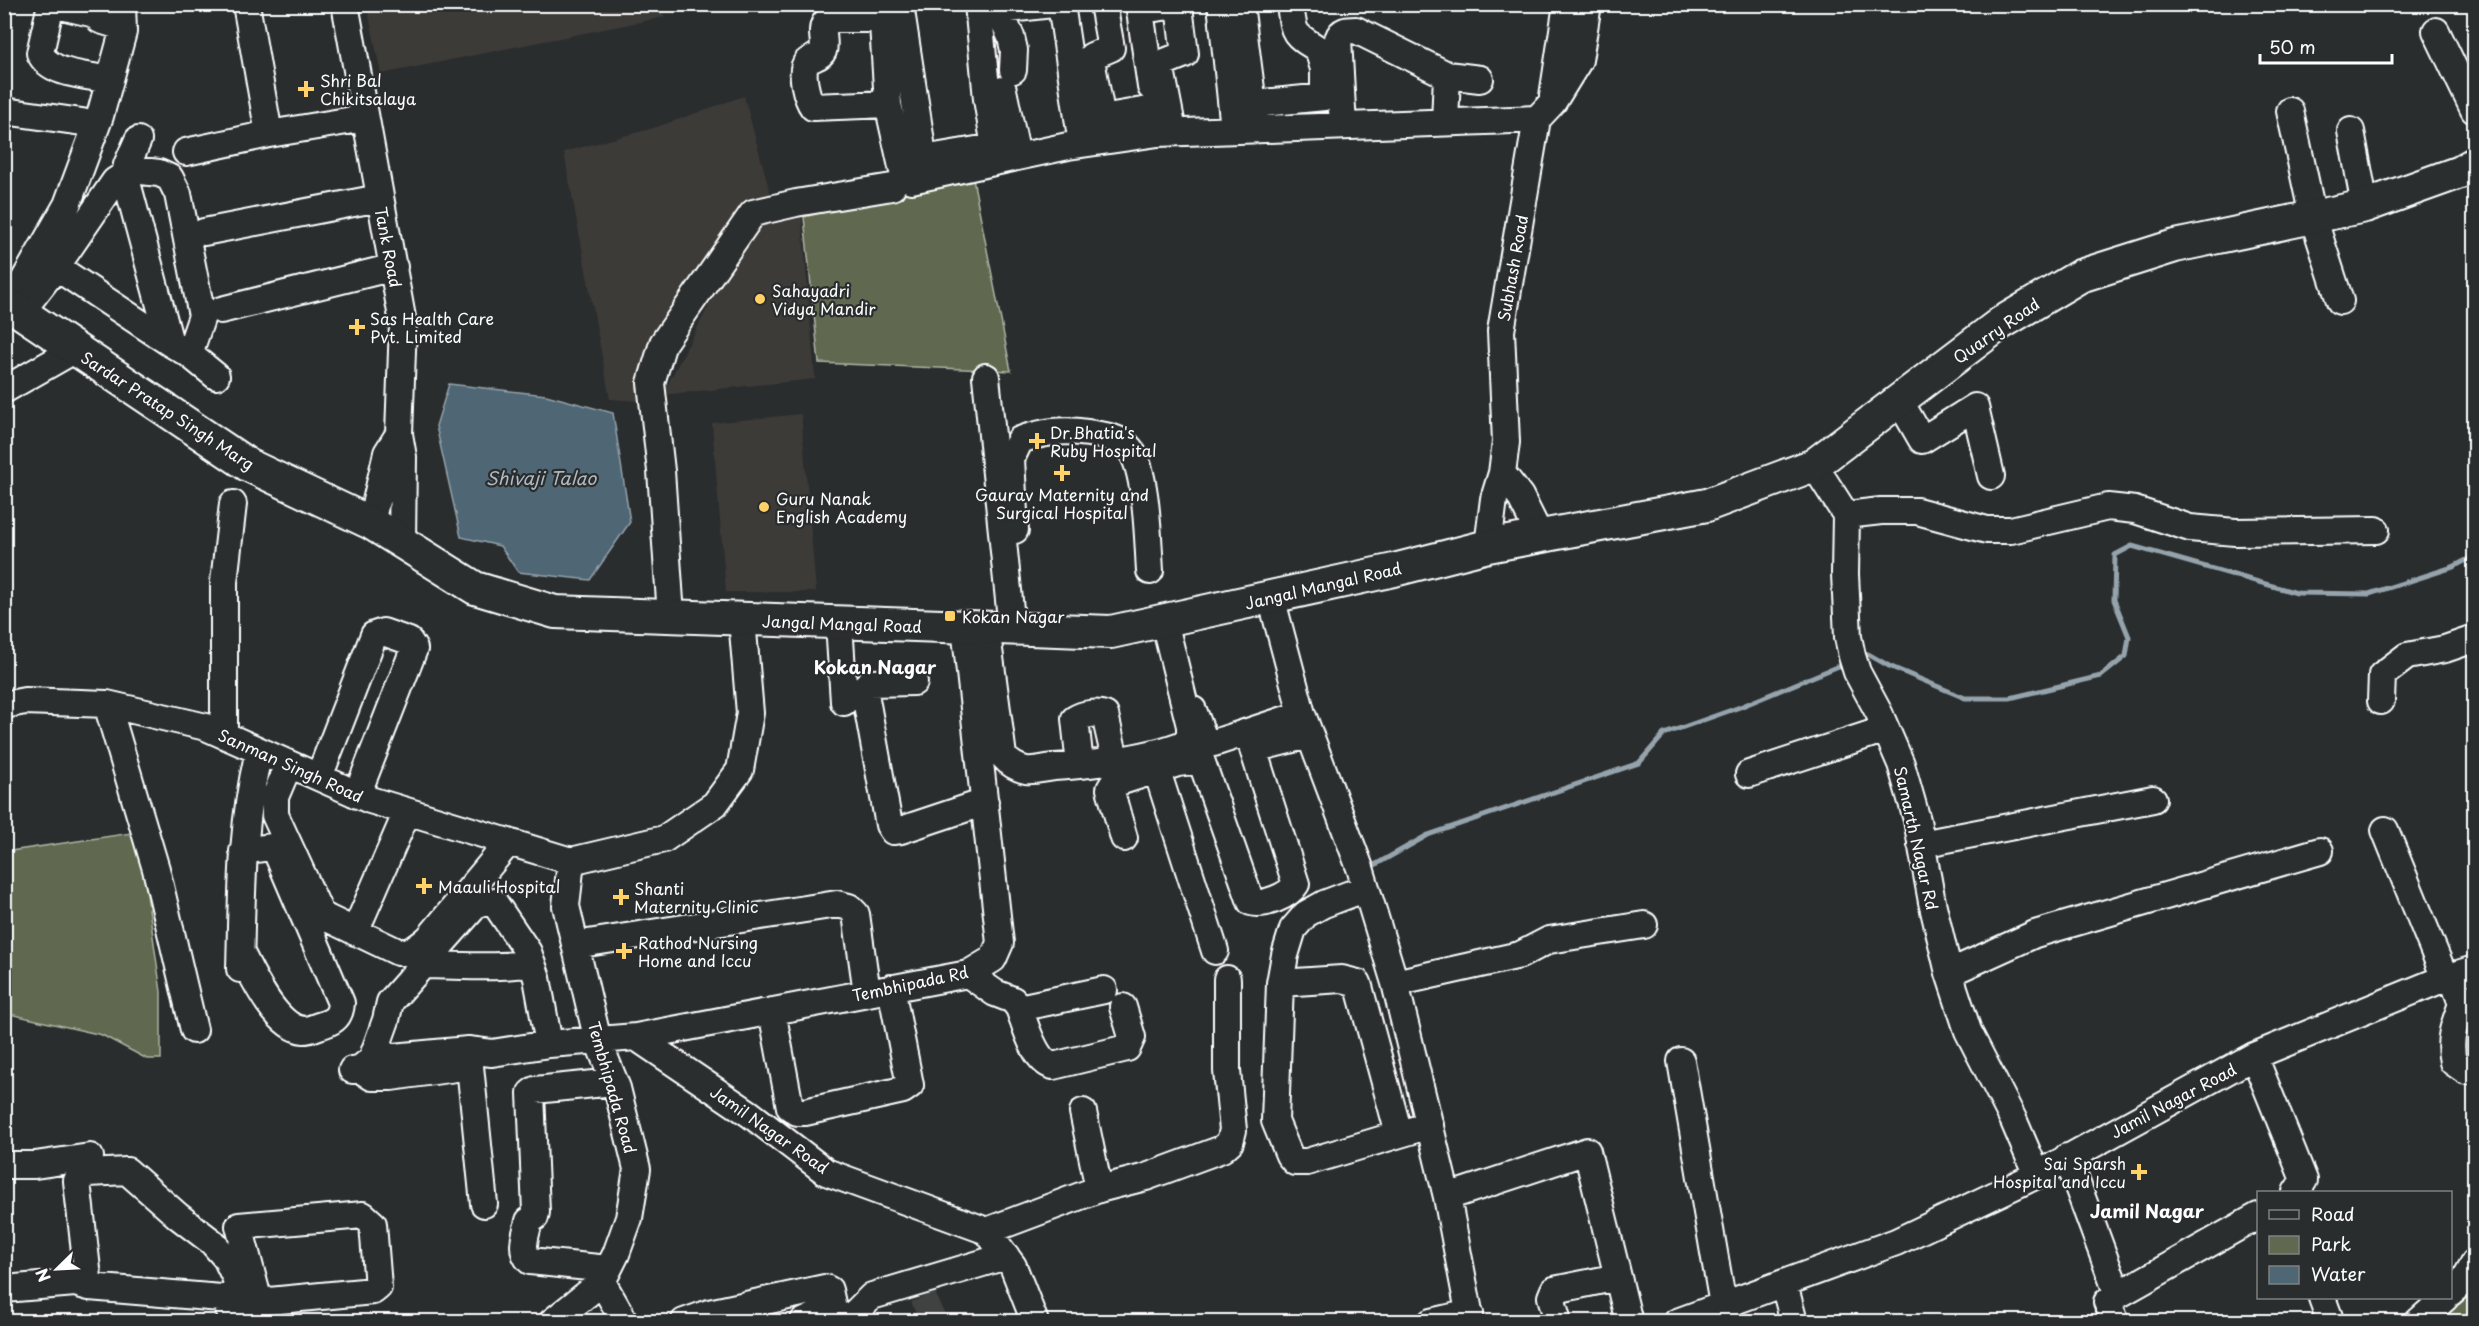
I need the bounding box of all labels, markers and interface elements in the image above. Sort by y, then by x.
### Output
scale bar [2260,27,2392,65]
text: 50 m [2269,33,2316,60]
place label: Shri Bal Chikitsalaya [320,68,416,110]
marker: Shri Bal Chikitsalaya [297,80,315,98]
street label: Tank Road [369,205,409,289]
street label: Subhash Road [1491,213,1533,323]
place label: Sahayadri Vidya Mandir [772,278,876,320]
street label: Quarry Road [1948,291,2044,369]
marker: Sahayadri Vidya Mandir [753,292,767,306]
place label: Sas Health Care Pvt. Limited [370,306,494,348]
marker: Sas Health Care Pvt. Limited [348,318,366,336]
street label: Sardar Pratap Singh Marg [77,345,259,475]
place label: Dr.Bhatia's Ruby Hospital [1050,420,1157,462]
marker: Dr.Bhatia's Ruby Hospital [1028,432,1046,450]
water label: Shivaji Talao [486,464,597,491]
marker: Gaurav Maternity and Surgical Hospital [1053,464,1071,482]
place label: Gaurav Maternity and Surgical Hospital [975,482,1149,524]
place label: Guru Nanak English Academy [776,486,907,528]
marker: Guru Nanak English Academy [757,500,771,514]
street label: Jangal Mangal Road [1242,555,1404,615]
place label: Kokan Nagar [962,604,1065,628]
street label: Jangal Mangal Road [762,608,922,638]
marker: Kokan Nagar [943,609,957,623]
district label: Kokan Nagar [814,653,937,680]
street label: Sanman Singh Road [215,722,367,808]
street label: Samarth Nagar Rd [1889,764,1945,912]
place label: Maauli Hospital [438,874,560,898]
place label: Shanti Maternity Clinic [634,876,758,918]
marker: Maauli Hospital [415,877,433,895]
marker: Shanti Maternity Clinic [612,888,630,906]
place label: Rathod Nursing Home and Iccu [638,930,758,972]
marker: Rathod Nursing Home and Iccu [615,942,633,960]
street label: Tembhipada Rd [850,959,970,1007]
street label: Tembhipada Road [583,1018,643,1156]
street label: Jamil Nagar Road [2106,1057,2240,1143]
street label: Jamil Nagar Road [706,1079,834,1179]
place label: Sai Sparsh Hospital and Iccu [1993,1151,2126,1193]
marker: Sai Sparsh Hospital and Iccu [2130,1163,2148,1181]
legend [2257,1191,2452,1299]
district label: Jamil Nagar [2090,1197,2205,1224]
text: Road [2311,1200,2355,1227]
text: Park [2311,1230,2351,1257]
north arrow [27,1239,87,1299]
text: Water [2311,1260,2366,1287]
text: N [29,1265,56,1286]

